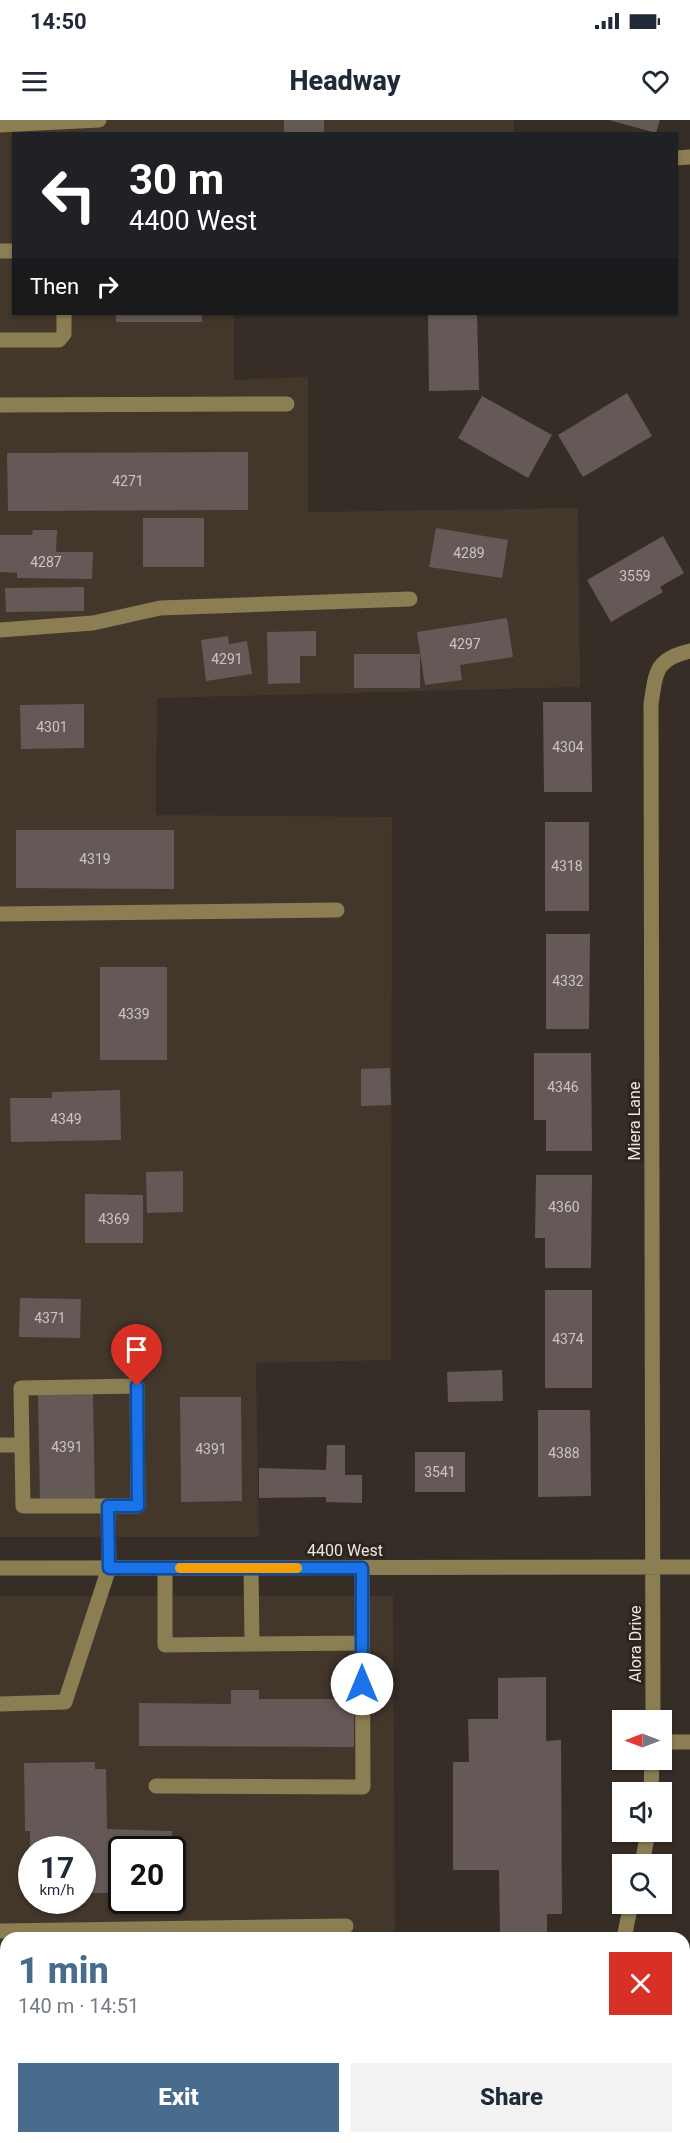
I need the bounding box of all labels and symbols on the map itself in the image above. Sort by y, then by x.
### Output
house number: 4271 [112,473,144,489]
house number: 4289 [453,545,485,561]
house number: 4287 [30,554,62,570]
house number: 3559 [619,568,651,584]
house number: 4297 [449,636,481,652]
house number: 4291 [211,651,243,667]
house number: 4301 [36,719,68,735]
house number: 4304 [552,739,584,755]
house number: 4319 [79,851,111,867]
house number: 4318 [551,858,583,874]
house number: 4332 [552,973,584,989]
house number: 4339 [118,1006,150,1022]
house number: 4346 [547,1079,579,1095]
street label: Miera Lane [625,1082,644,1160]
house number: 4349 [50,1111,82,1127]
house number: 4360 [548,1199,580,1215]
house number: 4369 [98,1211,130,1227]
house number: 4371 [34,1310,66,1326]
pin [111,1324,162,1386]
house number: 4374 [552,1331,584,1347]
house number: 4391 [51,1439,83,1455]
house number: 4391 [195,1441,227,1457]
house number: 4388 [548,1445,580,1461]
house number: 3541 [424,1464,456,1480]
street label: 4400 West [307,1541,383,1560]
street label: Alora Drive [626,1605,645,1683]
position arrow [330,1652,394,1716]
north arrow [612,1710,672,1770]
speed limit sign: 20 [108,1836,186,1914]

